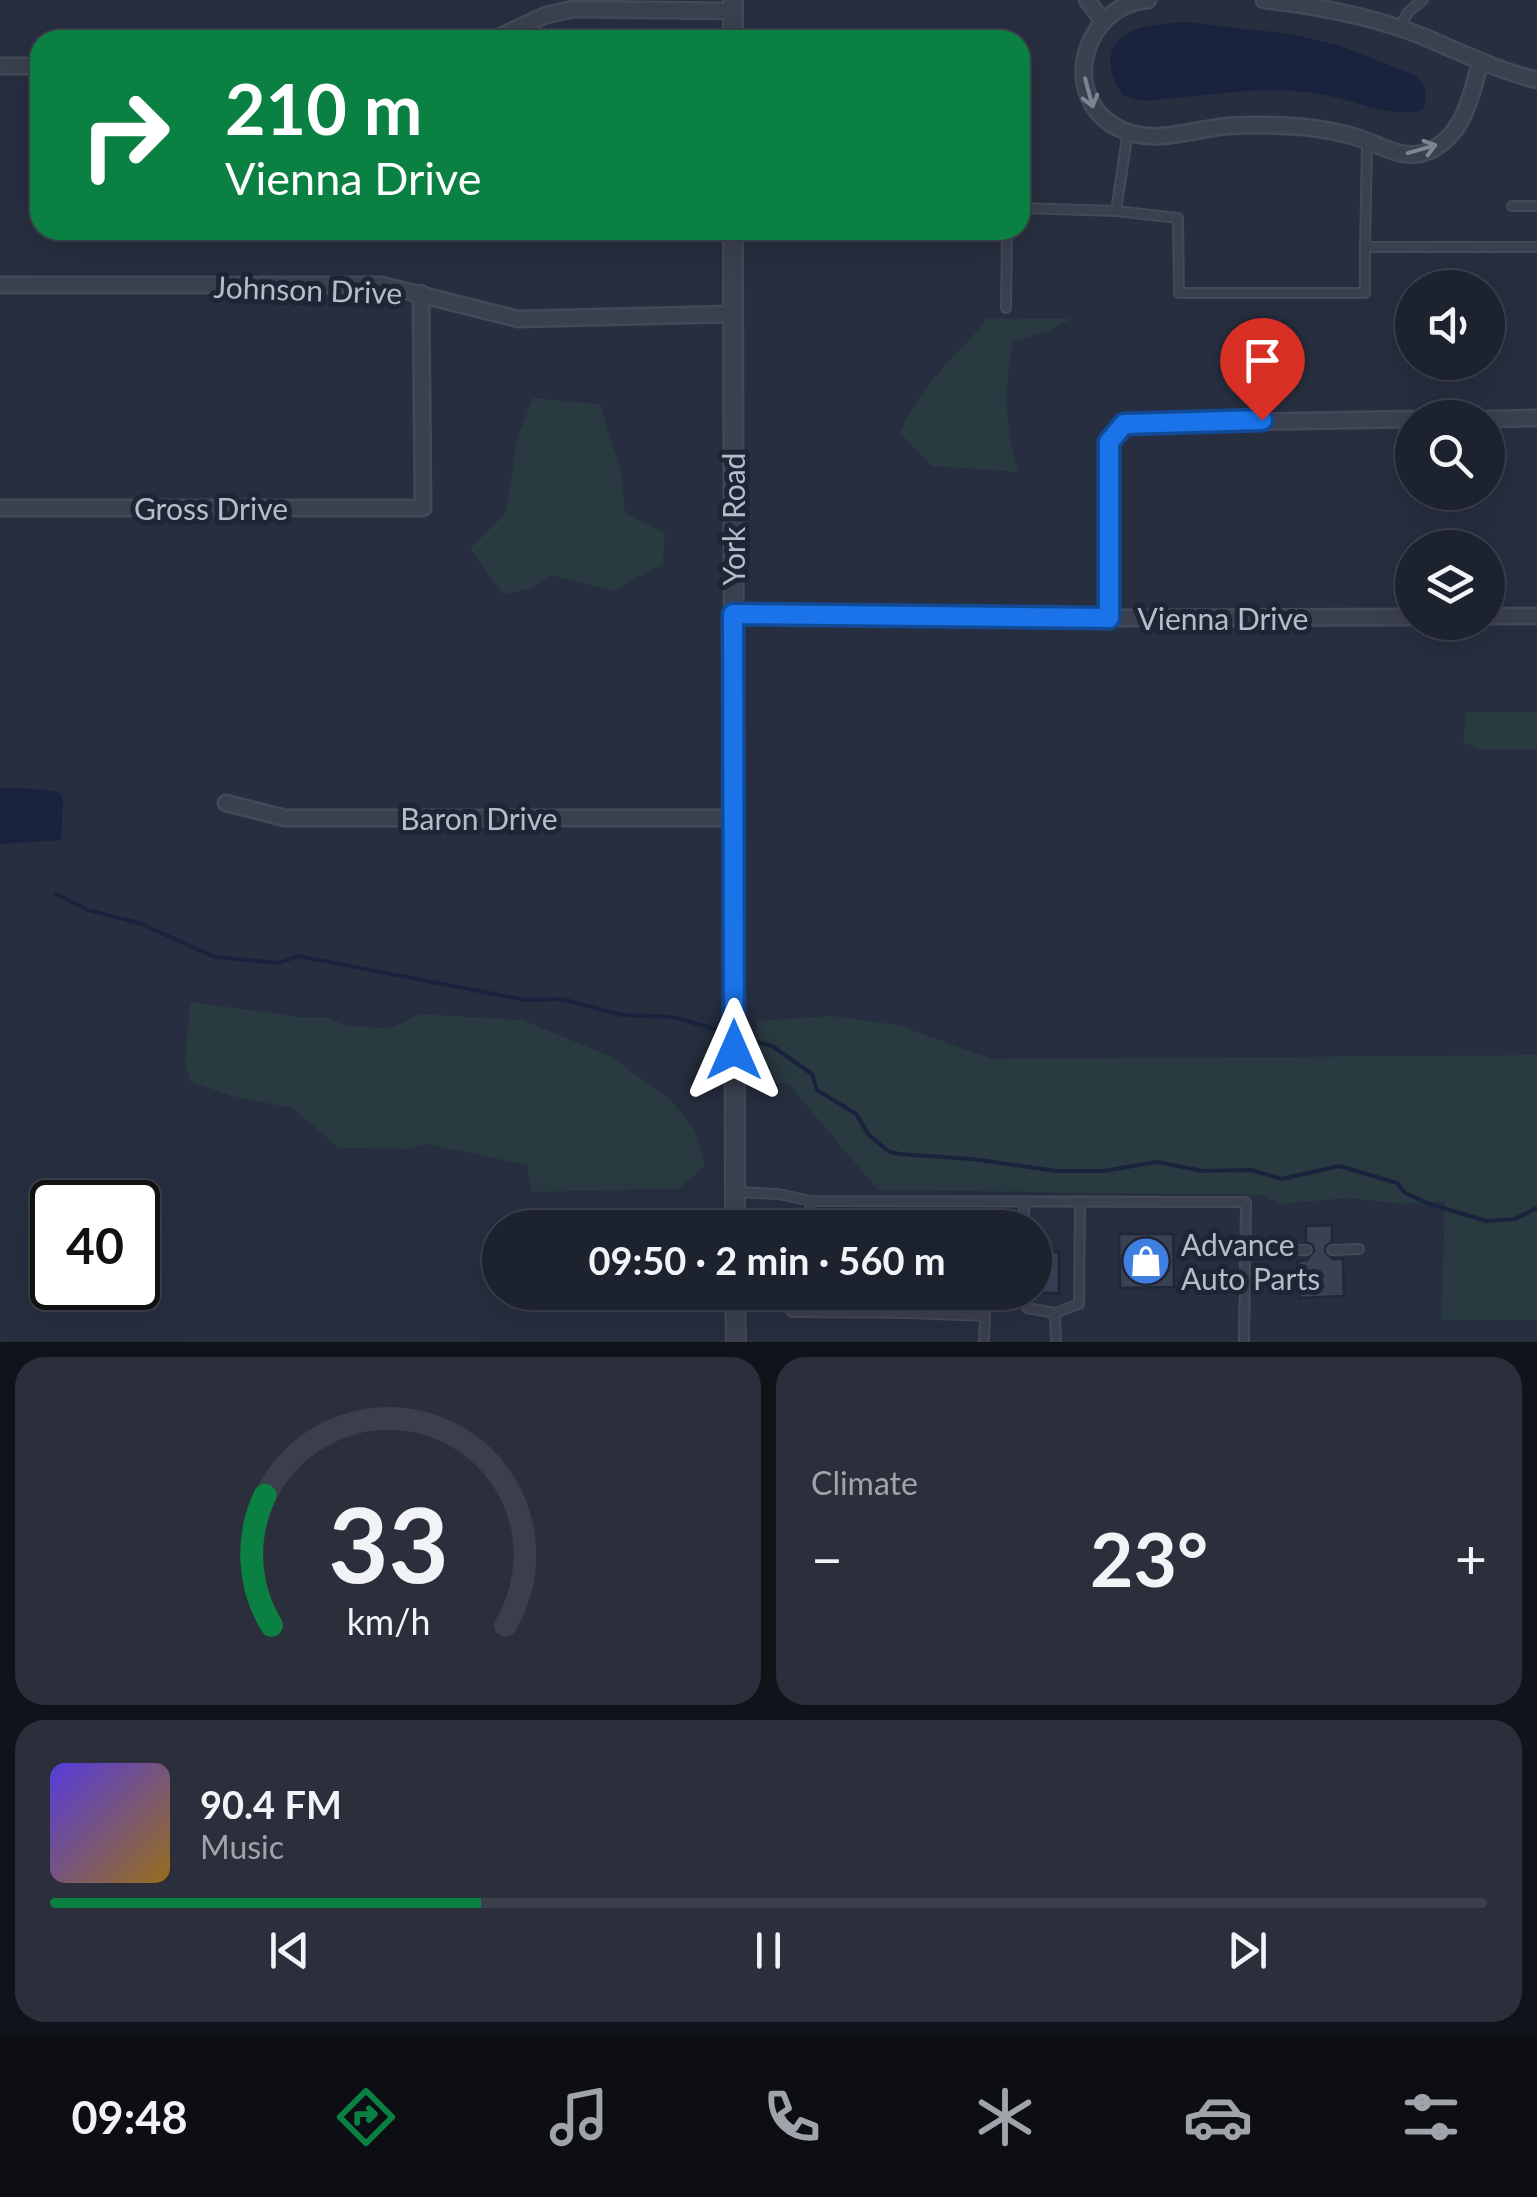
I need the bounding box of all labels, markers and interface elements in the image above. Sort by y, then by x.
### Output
text: 210 m [225,66,422,150]
icon: right [60,70,190,200]
one-way arrow [1080,77,1099,108]
one-way arrow [1406,139,1437,158]
text: Vienna Drive [225,151,481,205]
street label: Johnson Drive [213,268,403,310]
map controls [1395,270,1505,640]
button: sound [1395,270,1505,380]
pin [1220,318,1305,421]
icon: arrive [1235,333,1290,388]
button: search [1395,400,1505,510]
street label: York Road [715,453,751,585]
street label: Gross Drive [134,490,288,526]
button: layers [1395,530,1505,640]
street label: Vienna Drive [1138,600,1308,636]
street label: Baron Drive [400,800,558,836]
position arrow [682,998,786,1102]
speed limit sign: 40 [30,1180,160,1310]
place label: Advance Auto Parts [1181,1226,1320,1296]
shop icon: Advance Auto Parts [1120,1235,1172,1287]
text: 09:50 · 2 min · 560 m [588,1237,946,1283]
text: Climate [811,1463,918,1502]
text: 33 [328,1480,448,1605]
text: 23° [1090,1513,1208,1603]
text: − [811,1525,843,1591]
text: + [1455,1525,1487,1591]
text: km/h [346,1600,430,1643]
text: 90.4 FM [200,1781,342,1827]
text: Music [200,1827,284,1866]
icon: previous [262,1923,317,1978]
icon: pause [741,1923,796,1978]
icon: next [1220,1923,1275,1978]
icon: directions [331,2082,401,2152]
icon: music [544,2082,614,2152]
icon: phone [757,2082,827,2152]
icon: climate [970,2082,1040,2152]
icon: car [1183,2082,1253,2152]
icon: filters [1396,2082,1466,2152]
text: 09:48 [72,2090,188,2144]

